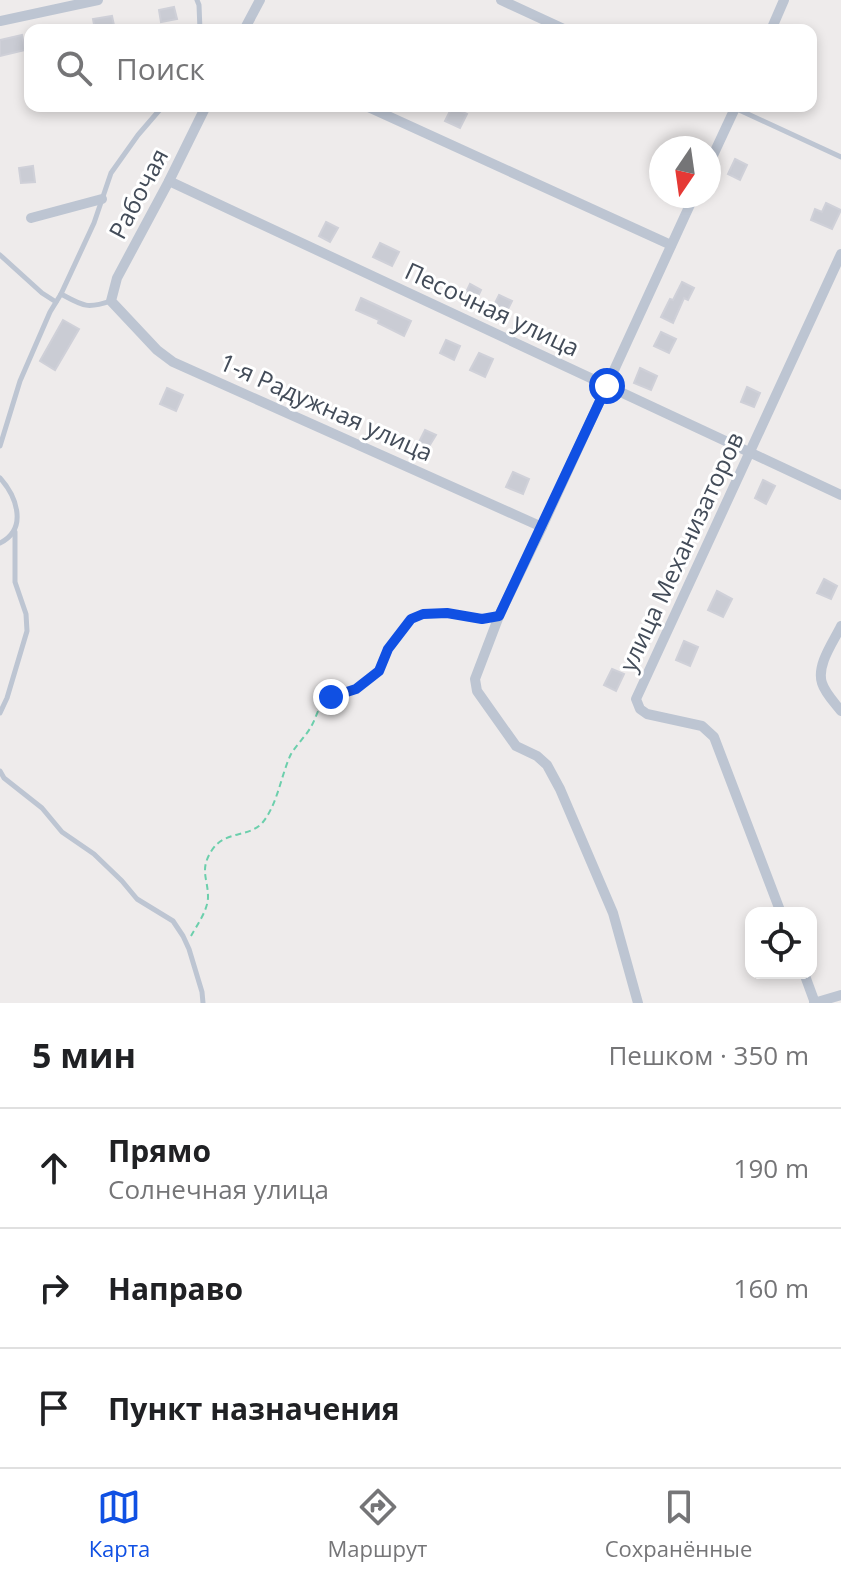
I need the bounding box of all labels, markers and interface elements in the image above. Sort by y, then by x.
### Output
search box [24,24,817,112]
icon: search [52,46,96,90]
text: Поиск [116,48,205,89]
north arrow [649,136,721,208]
street label: Рабочая [100,142,175,244]
street label: Песочная улица [400,254,585,364]
street label: 1-я Радужная улица [215,345,438,468]
route start [589,368,625,404]
street label: улица Механизаторов [611,426,751,676]
route end [313,679,349,715]
map controls [745,907,817,979]
button: locate [745,907,817,979]
text: 5 мин [32,1032,136,1078]
text: Пешком · 350 m [608,1037,809,1073]
text: Прямо [108,1130,211,1171]
icon: ahead [32,1146,76,1190]
text: 190 m [734,1150,809,1186]
text: Солнечная улица [108,1171,329,1207]
icon: right [32,1266,76,1310]
text: Направо [108,1268,243,1309]
text: 160 m [734,1270,809,1306]
icon: arrive [32,1386,76,1430]
text: Пункт назначения [108,1388,400,1429]
tab: Карта [89,1485,150,1563]
tab: Маршрут [328,1485,427,1563]
tab: Сохранённые [605,1485,752,1563]

